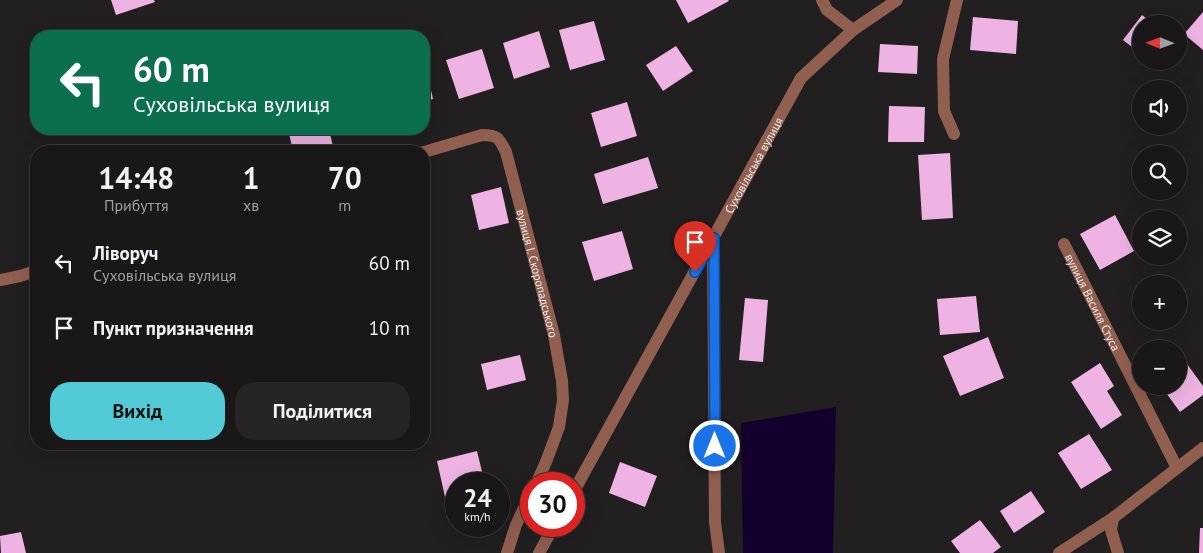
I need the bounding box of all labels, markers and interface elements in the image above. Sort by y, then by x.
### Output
north arrow [1132,15,1188,70]
map controls [1132,15,1187,395]
text: 60 m [133,46,210,92]
icon: left [50,50,115,115]
button: sound [1132,80,1187,135]
text: Суховільська вулиця [133,90,330,118]
street label: Суховільська вулиця [721,114,786,216]
button: search [1132,145,1187,200]
text: 14:48 [98,158,174,197]
text: 1 [243,158,260,197]
text: 70 [328,158,362,197]
text: Прибуття [104,195,169,215]
text: хв [243,195,259,215]
text: m [338,195,351,215]
street label: вулиця І. Скоропадського [514,207,562,339]
button: layers [1132,210,1187,265]
pin [674,221,716,272]
icon: arrive [681,228,709,256]
text: Ліворуч [93,241,158,265]
icon: left [50,249,78,277]
text: 60 m [369,251,410,275]
street label: вулиця Василя Стуса [1062,251,1124,353]
text: Суховільська вулиця [93,265,236,285]
button: + [1132,275,1187,330]
icon: arrive [50,314,78,342]
text: Пункт призначення [93,316,254,340]
text: 10 m [369,316,410,340]
button: − [1132,340,1187,395]
button: Вихід [50,382,225,440]
button: Поділитися [235,382,410,440]
position arrow [688,419,740,471]
speed limit sign: 30 [520,472,585,537]
text: 24 [463,482,492,514]
text: km/h [464,509,491,524]

